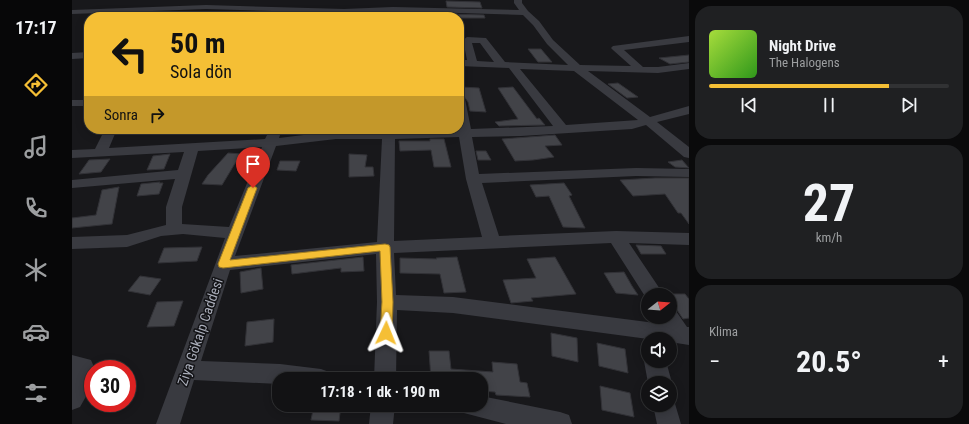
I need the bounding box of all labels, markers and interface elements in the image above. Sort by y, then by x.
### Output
text: 17:17 [15,17,57,38]
text: 50 m [170,27,226,60]
icon: left [104,28,156,80]
text: Night Drive [769,37,836,55]
text: The Halogens [769,55,840,70]
text: Sola dön [170,61,232,82]
icon: directions [22,71,50,99]
icon: previous [738,94,760,116]
icon: pause [818,94,840,116]
icon: next [898,94,920,116]
icon: right [146,104,168,126]
text: Sonra [104,106,138,124]
icon: music [22,133,50,161]
pin [236,147,270,188]
icon: arrive [242,153,264,175]
text: 27 [803,173,855,234]
icon: phone [22,194,50,222]
text: km/h [816,230,842,245]
icon: climate [22,256,50,284]
street label: Ziya Gökalp Caddesi [174,276,226,388]
north arrow [641,288,677,324]
map controls [641,288,677,412]
position arrow [365,312,407,354]
icon: car [22,318,50,346]
text: Klima [709,324,738,339]
button: sound [641,332,677,368]
text: 20.5° [796,344,862,379]
text: − [709,349,720,374]
text: + [938,349,949,374]
speed limit sign: 30 [84,360,136,412]
button: layers [641,376,677,412]
icon: filters [22,379,50,407]
text: 17:18 · 1 dk · 190 m [320,383,440,401]

